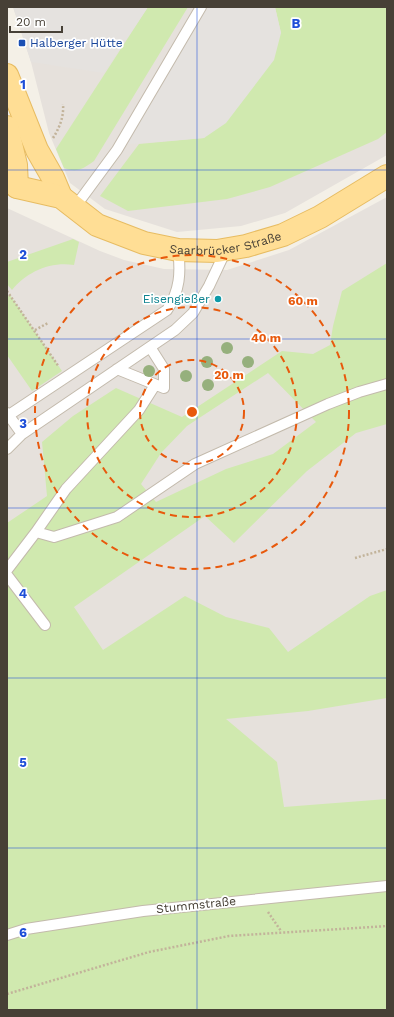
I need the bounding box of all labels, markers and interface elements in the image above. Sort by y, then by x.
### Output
scale bar [10,8,62,34]
text: 20 m [16,15,46,29]
text: B [292,16,301,31]
place label: Halberger Hütte [30,36,123,50]
marker: Halberger Hütte [17,38,27,48]
text: 1 [20,77,26,92]
street label: Saarbrücker Straße [168,229,283,258]
text: 2 [19,247,27,262]
place label: Eisengießer [143,292,210,306]
marker: Eisengießer [213,294,223,304]
text: 60 m [288,294,318,308]
text: 40 m [251,331,281,345]
text: 20 m [214,368,244,382]
centre of rings [185,405,199,419]
text: 3 [19,416,27,431]
text: 4 [19,586,28,601]
text: 5 [19,755,27,770]
street label: Stummstraße [155,894,237,916]
text: 6 [19,925,27,940]

